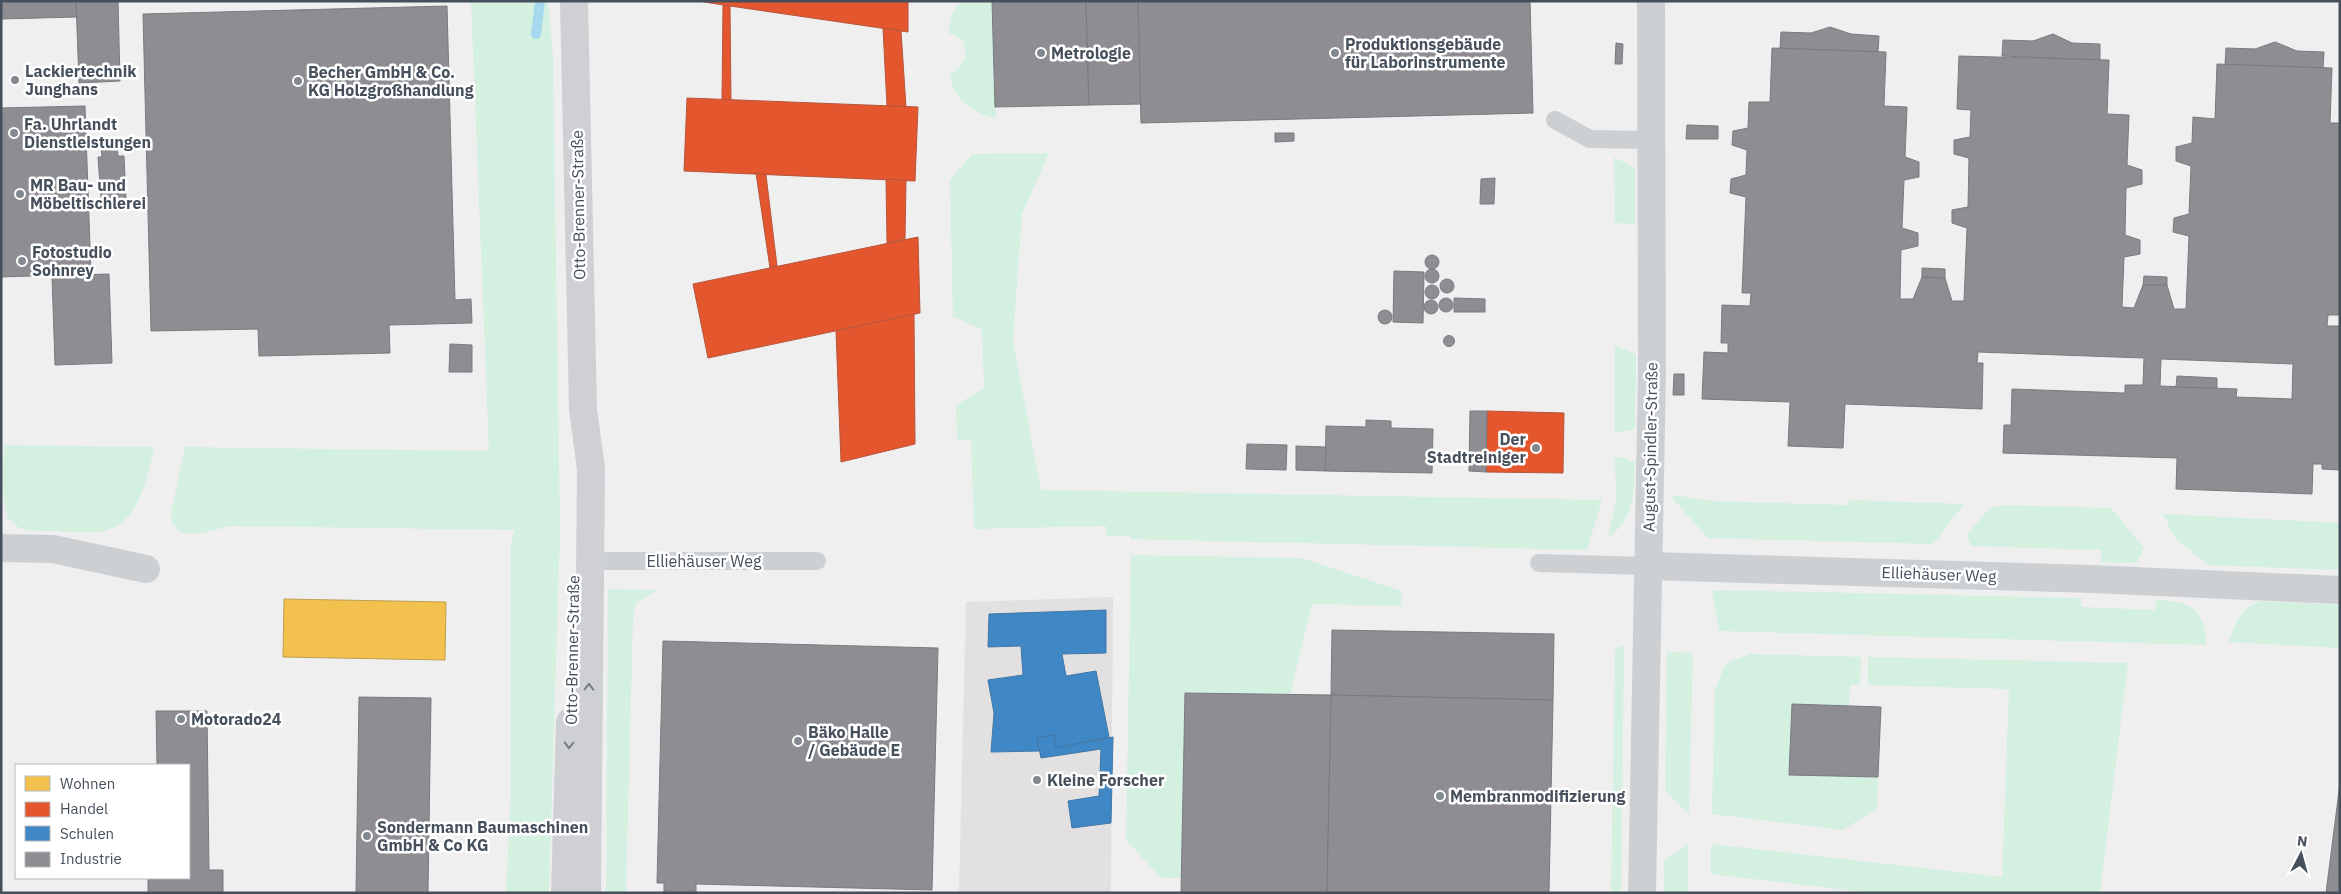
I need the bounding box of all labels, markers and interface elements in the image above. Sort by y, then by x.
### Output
place label: Produktionsgebäude für Laborinstrumente [1345,34,1505,72]
place label: Metrologie [1051,43,1131,63]
marker: Metrologie [1035,47,1047,59]
marker: Produktionsgebäude für Laborinstrumente [1329,47,1341,59]
place label: Lackiertechnik Junghans [25,61,137,99]
place label: Becher GmbH & Co. KG Holzgroßhandlung [308,62,474,100]
marker: Lackiertechnik Junghans [9,74,21,86]
marker: Becher GmbH & Co. KG Holzgroßhandlung [292,75,304,87]
place label: Fa. Uhrlandt Dienstleistungen [24,114,151,152]
marker: Fa. Uhrlandt Dienstleistungen [8,127,20,139]
street label: Otto-Brenner-Straße [567,130,589,280]
place label: MR Bau- und Möbeltischlerei [30,175,146,213]
marker: MR Bau- und Möbeltischlerei [14,188,26,200]
place label: Fotostudio Sohnrey [32,242,112,280]
marker: Fotostudio Sohnrey [16,255,28,267]
street label: August-Spindler-Straße [1639,362,1661,532]
place label: Der Stadtreiniger [1427,429,1527,467]
marker: Der Stadtreiniger [1530,442,1542,454]
street label: Elliehäuser Weg [647,551,762,571]
street label: Elliehäuser Weg [1881,562,1997,586]
street label: Otto-Brenner-Straße [561,575,583,725]
one-way arrow [584,682,594,690]
place label: Motorado24 [191,709,282,729]
marker: Motorado24 [175,713,187,725]
place label: Bäko Halle / Gebäude E [808,722,900,760]
marker: Bäko Halle / Gebäude E [792,735,804,747]
one-way arrow [564,741,575,749]
legend [15,764,190,879]
place label: Kleine Forscher [1047,770,1165,790]
text: Wohnen [60,774,115,793]
marker: Kleine Forscher [1031,774,1043,786]
place label: Membranmodifizierung [1450,786,1625,806]
marker: Membranmodifizierung [1434,790,1446,802]
text: Handel [60,799,108,818]
place label: Sondermann Baumaschinen GmbH & Co KG [377,817,588,855]
text: Schulen [60,824,114,843]
north arrow [2276,829,2326,879]
marker: Sondermann Baumaschinen GmbH & Co KG [361,830,373,842]
text: N [2296,832,2308,851]
text: Industrie [60,849,122,868]

